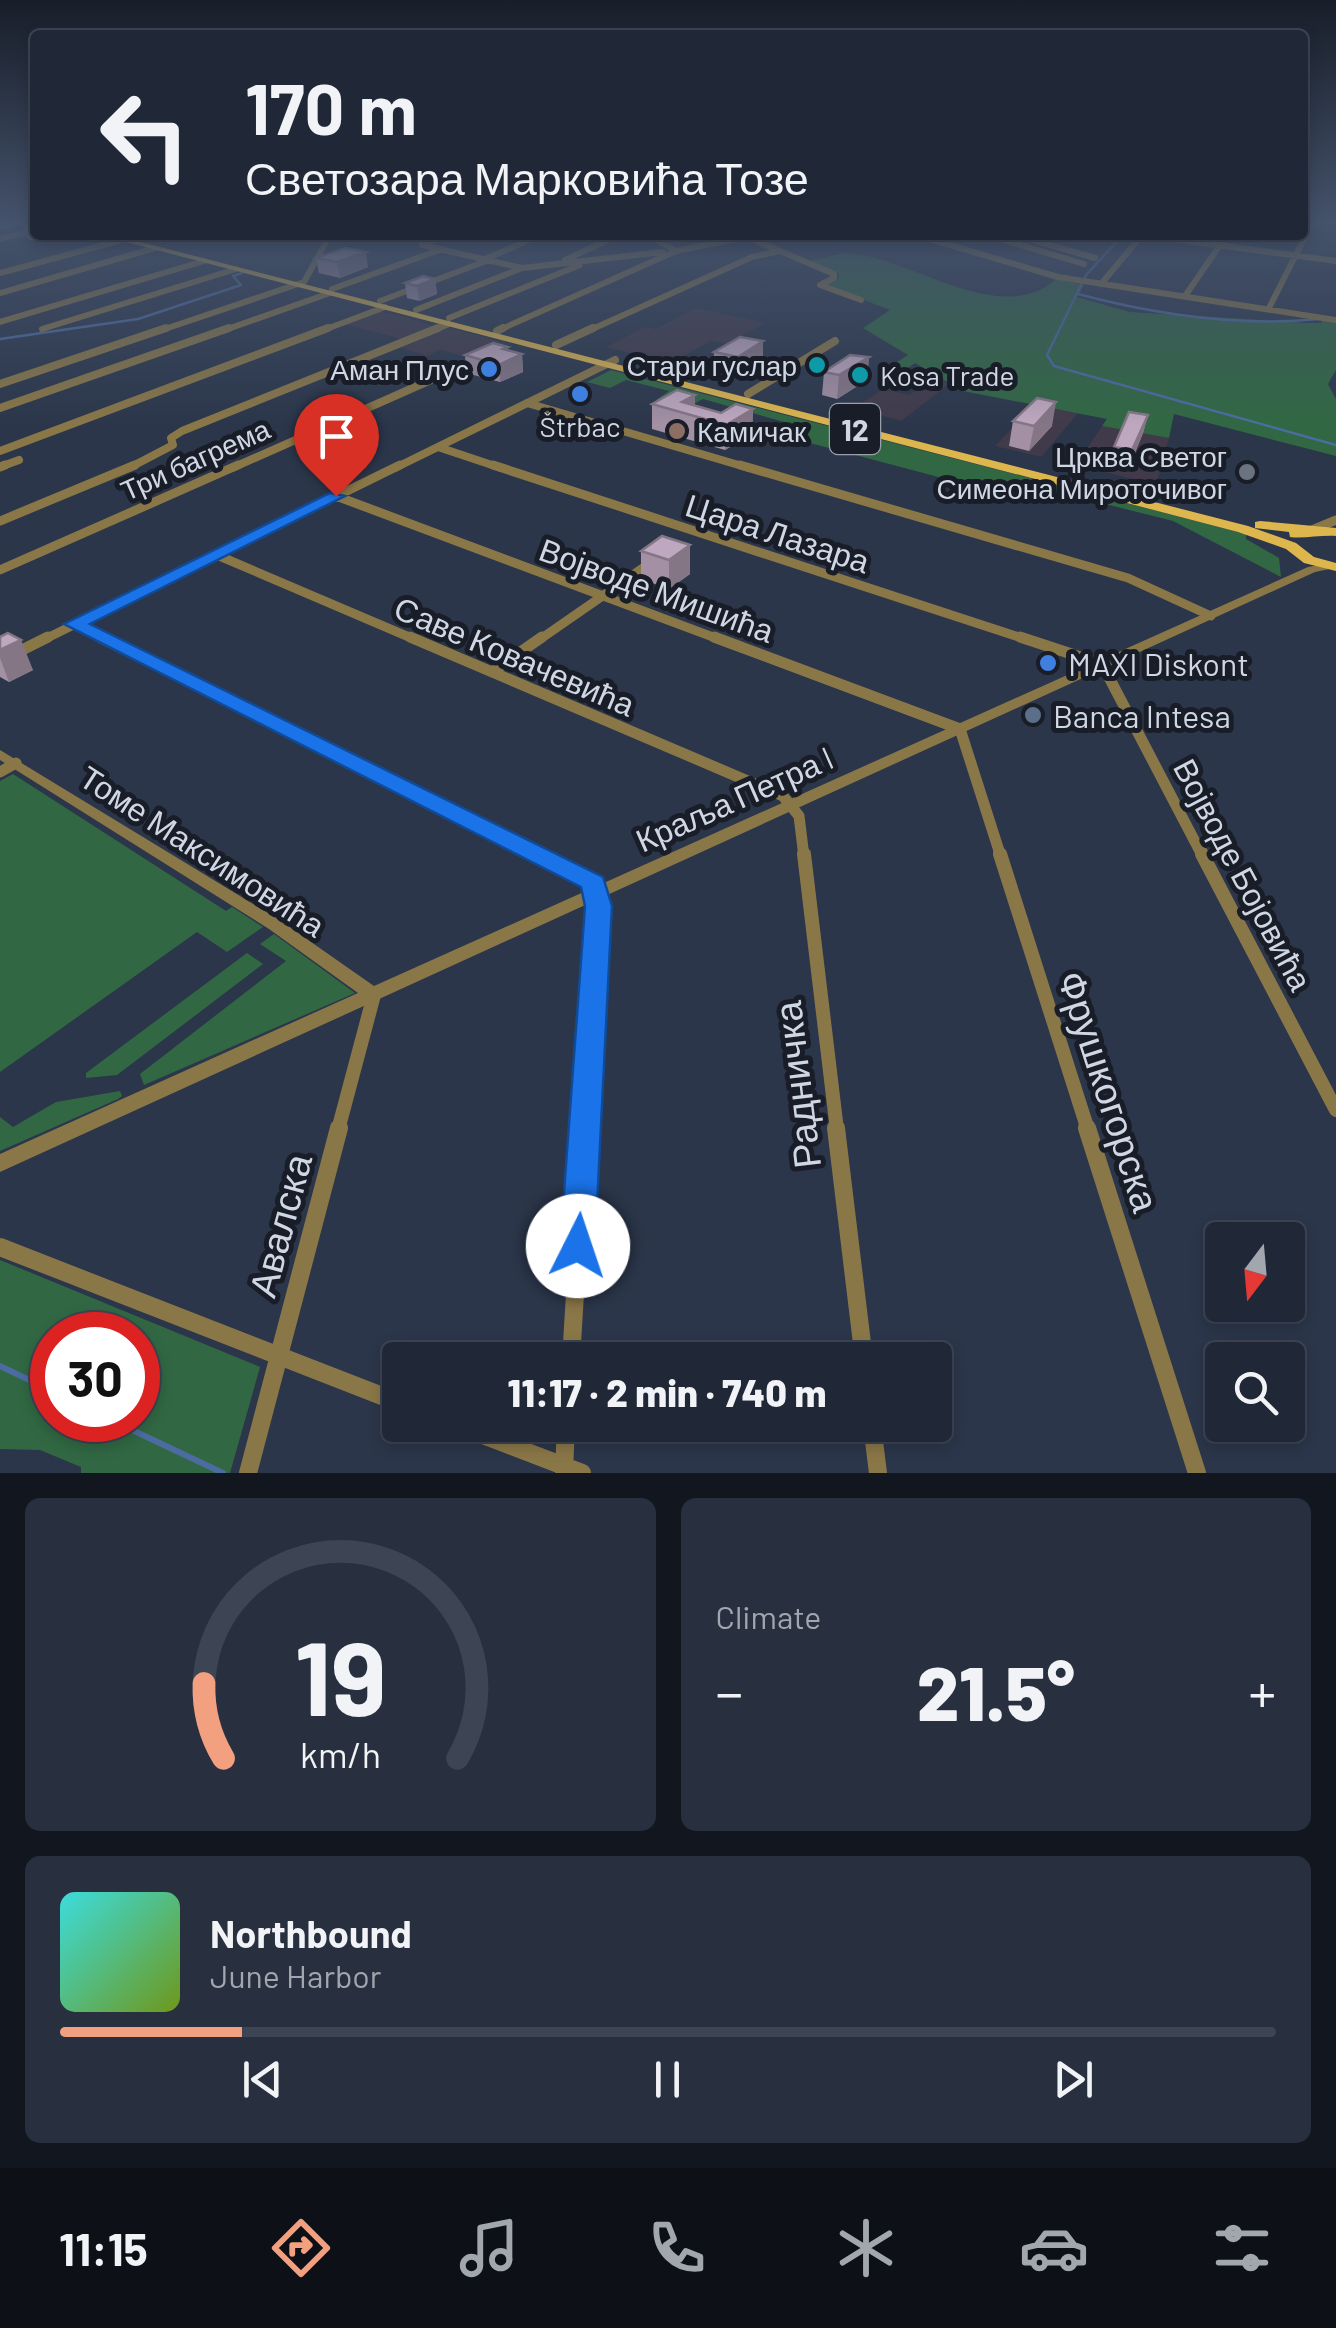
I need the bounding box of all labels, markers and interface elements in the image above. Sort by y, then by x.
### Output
text: 170 m [245,65,417,149]
icon: left [80,70,210,200]
text: Светозара Марковића Тозе [245,150,809,204]
place label: Стари гуслар [627,348,797,382]
place label: Аман Плус [330,352,469,386]
marker: Стари гуслар [806,354,828,376]
marker: Аман Плус [478,358,500,380]
place label: Kosa Trade [880,358,1014,392]
marker: Kosa Trade [849,364,871,386]
marker: Štrbac [569,383,591,405]
pin [294,394,379,497]
road number: 12 [830,404,880,454]
icon: arrive [309,409,364,464]
place label: Štrbac [540,409,620,443]
street label: Три багрема [115,411,275,507]
place label: Камичак [697,414,807,448]
marker: Камичак [666,420,688,442]
place label: Црква Светог Симеона Мироточивог [937,439,1227,505]
marker: Црква Светог Симеона Мироточивог [1236,461,1258,483]
street label: Цара Лазара [681,484,875,581]
street label: Војводе Мишића [534,529,780,650]
street label: Саве Ковачевића [389,587,641,723]
place label: MAXI Diskont [1068,644,1249,682]
marker: MAXI Diskont [1037,652,1059,674]
place label: Banca Intesa [1053,696,1231,734]
marker: Banca Intesa [1022,704,1044,726]
street label: Краља Петра I [629,738,839,859]
street label: Војводе Бојовића [1166,752,1321,997]
street label: Томе Максимовића [73,757,333,943]
street label: Фрушкогорска [1049,965,1171,1218]
street label: Радничка [763,998,829,1171]
street label: Авалска [238,1148,320,1301]
position arrow [526,1194,630,1298]
north arrow [1205,1222,1305,1322]
map controls [1205,1222,1305,1442]
speed limit sign: 30 [30,1312,160,1442]
button: search [1205,1342,1305,1442]
text: 11:17 · 2 min · 740 m [508,1369,826,1415]
text: Climate [716,1597,821,1635]
text: 19 [294,1612,386,1737]
text: 21.5° [917,1646,1075,1736]
text: − [716,1658,743,1724]
text: + [1248,1658,1276,1724]
text: km/h [300,1732,381,1775]
text: Northbound [210,1910,412,1956]
text: June Harbor [210,1956,381,1994]
icon: previous [235,2052,290,2107]
icon: pause [640,2052,695,2107]
icon: next [1046,2052,1101,2107]
icon: directions [266,2213,336,2283]
icon: music [454,2213,524,2283]
icon: phone [642,2213,712,2283]
icon: climate [831,2213,901,2283]
icon: car [1019,2213,1089,2283]
icon: filters [1207,2213,1277,2283]
text: 11:15 [59,2221,148,2275]

